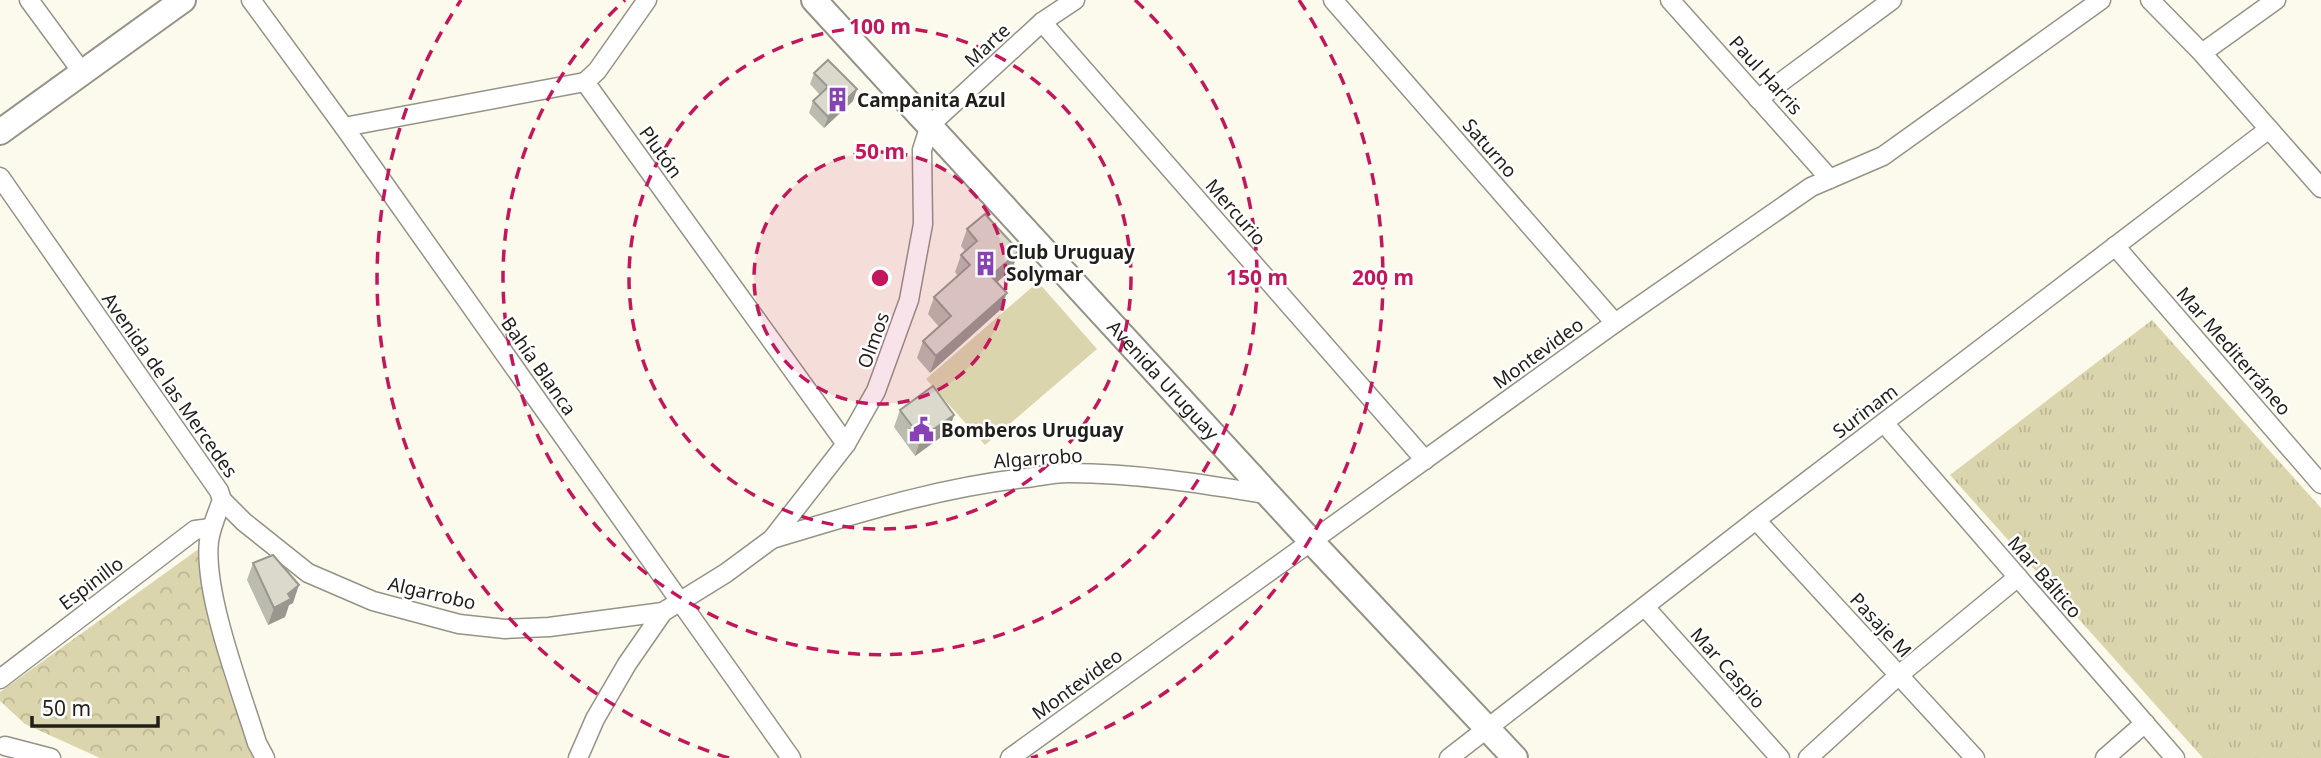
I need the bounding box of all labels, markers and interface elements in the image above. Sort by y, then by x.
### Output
text: 100 m [849,12,911,40]
street label: Marte [959,17,1015,73]
street label: Paul Harris [1723,30,1809,120]
building icon: Campanita Azul [823,86,851,114]
place label: Campanita Azul [857,87,1006,113]
street label: Saturno [1457,113,1523,183]
street label: Plutón [633,121,689,183]
text: 50 m [855,137,905,165]
street label: Mercurio [1200,173,1272,251]
place label: Club Uruguay Solymar [1006,239,1135,287]
building icon: Club Uruguay Solymar [972,249,1000,277]
text: 150 m [1226,263,1288,291]
text: 200 m [1352,263,1414,291]
centre of rings [868,266,892,290]
street label: Mar Mediterráneo [2171,281,2297,421]
street label: Avenida de las Mercedes [96,287,244,483]
street label: Olmos [851,308,895,372]
street label: Montevideo [1487,311,1589,395]
street label: Bahía Blanca [495,312,583,420]
street label: Avenida Uruguay [1101,315,1225,446]
street label: Surinam [1827,378,1903,444]
public building icon: Bomberos Uruguay [907,416,935,444]
place label: Bomberos Uruguay [941,417,1124,443]
street label: Algarrobo [993,442,1083,474]
street label: Mar Báltico [2002,530,2088,624]
street label: Espinillo [54,550,128,616]
street label: Algarrobo [386,570,478,616]
street label: Pasaje M [1844,587,1918,663]
street label: Mar Caspio [1685,622,1771,714]
street label: Montevideo [1026,642,1128,726]
scale bar [32,684,158,728]
text: 50 m [42,694,91,722]

